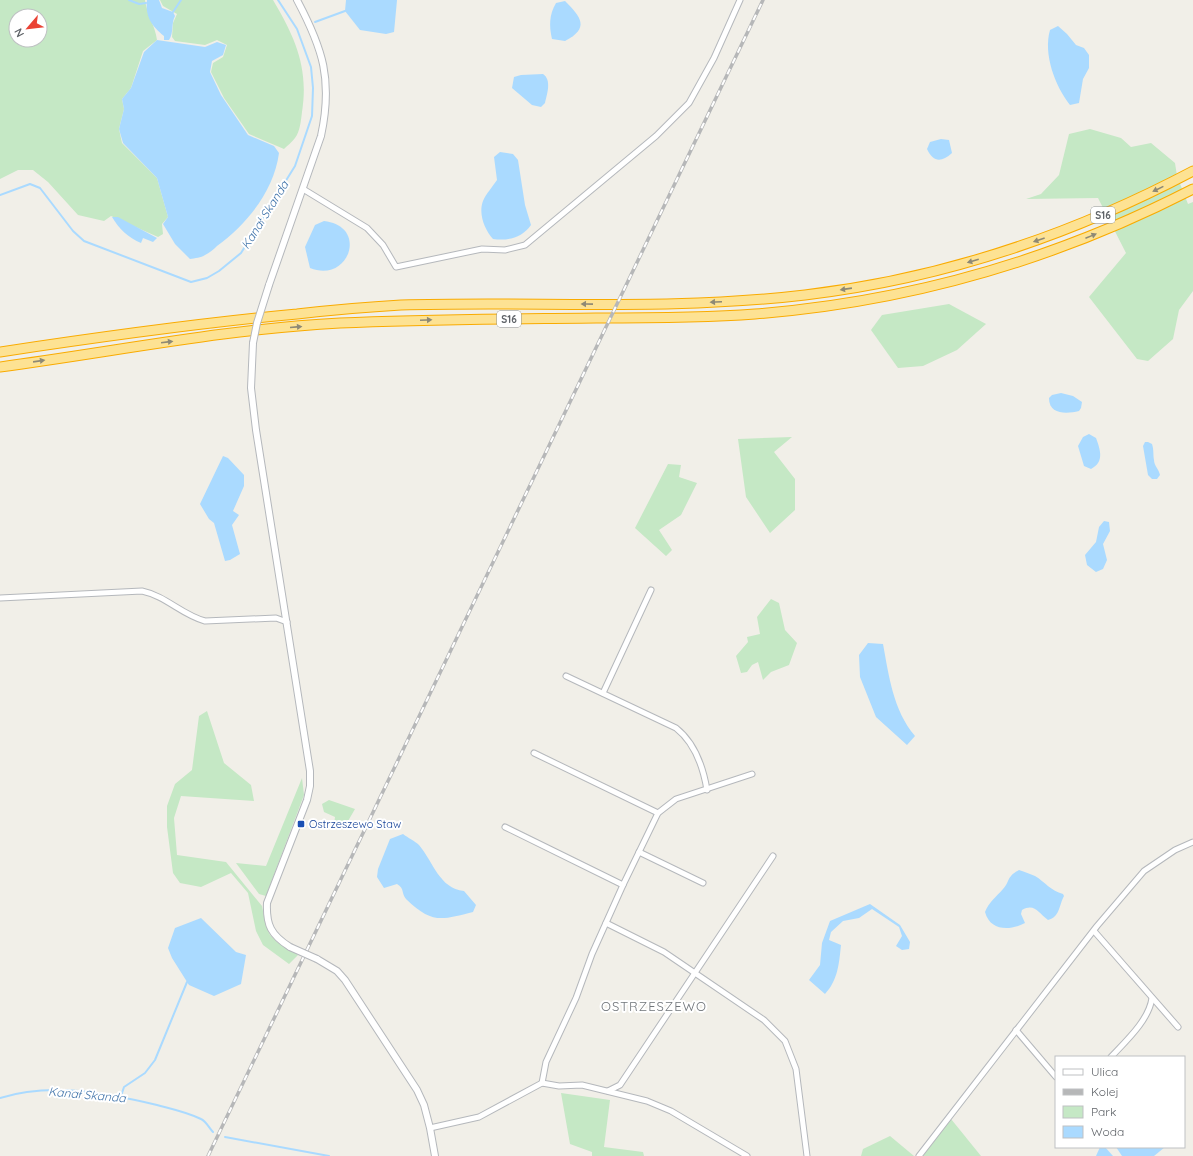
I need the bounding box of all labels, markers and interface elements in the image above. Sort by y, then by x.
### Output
north arrow [8,8,48,48]
text: N [11,26,27,40]
water label: Kanał Skanda [238,177,292,252]
one-way arrow [1153,186,1164,192]
road number: S16 [1091,207,1115,223]
one-way arrow [1085,232,1097,238]
one-way arrow [1032,237,1044,243]
one-way arrow [966,258,978,264]
one-way arrow [840,286,852,292]
one-way arrow [709,299,722,305]
one-way arrow [580,301,593,307]
road number: S16 [497,311,521,327]
one-way arrow [420,317,433,323]
one-way arrow [290,323,302,330]
one-way arrow [161,338,173,345]
one-way arrow [33,358,45,364]
place label: Ostrzeszewo Staw [309,817,401,831]
marker: Ostrzeszewo Staw [296,819,306,829]
district label: OSTRZESZEWO [601,998,707,1014]
legend [1055,1056,1185,1148]
text: Ulica [1091,1064,1118,1079]
water label: Kanał Skanda [48,1084,127,1105]
text: Kolej [1091,1084,1119,1099]
text: Park [1091,1104,1116,1119]
text: Woda [1091,1124,1124,1139]

